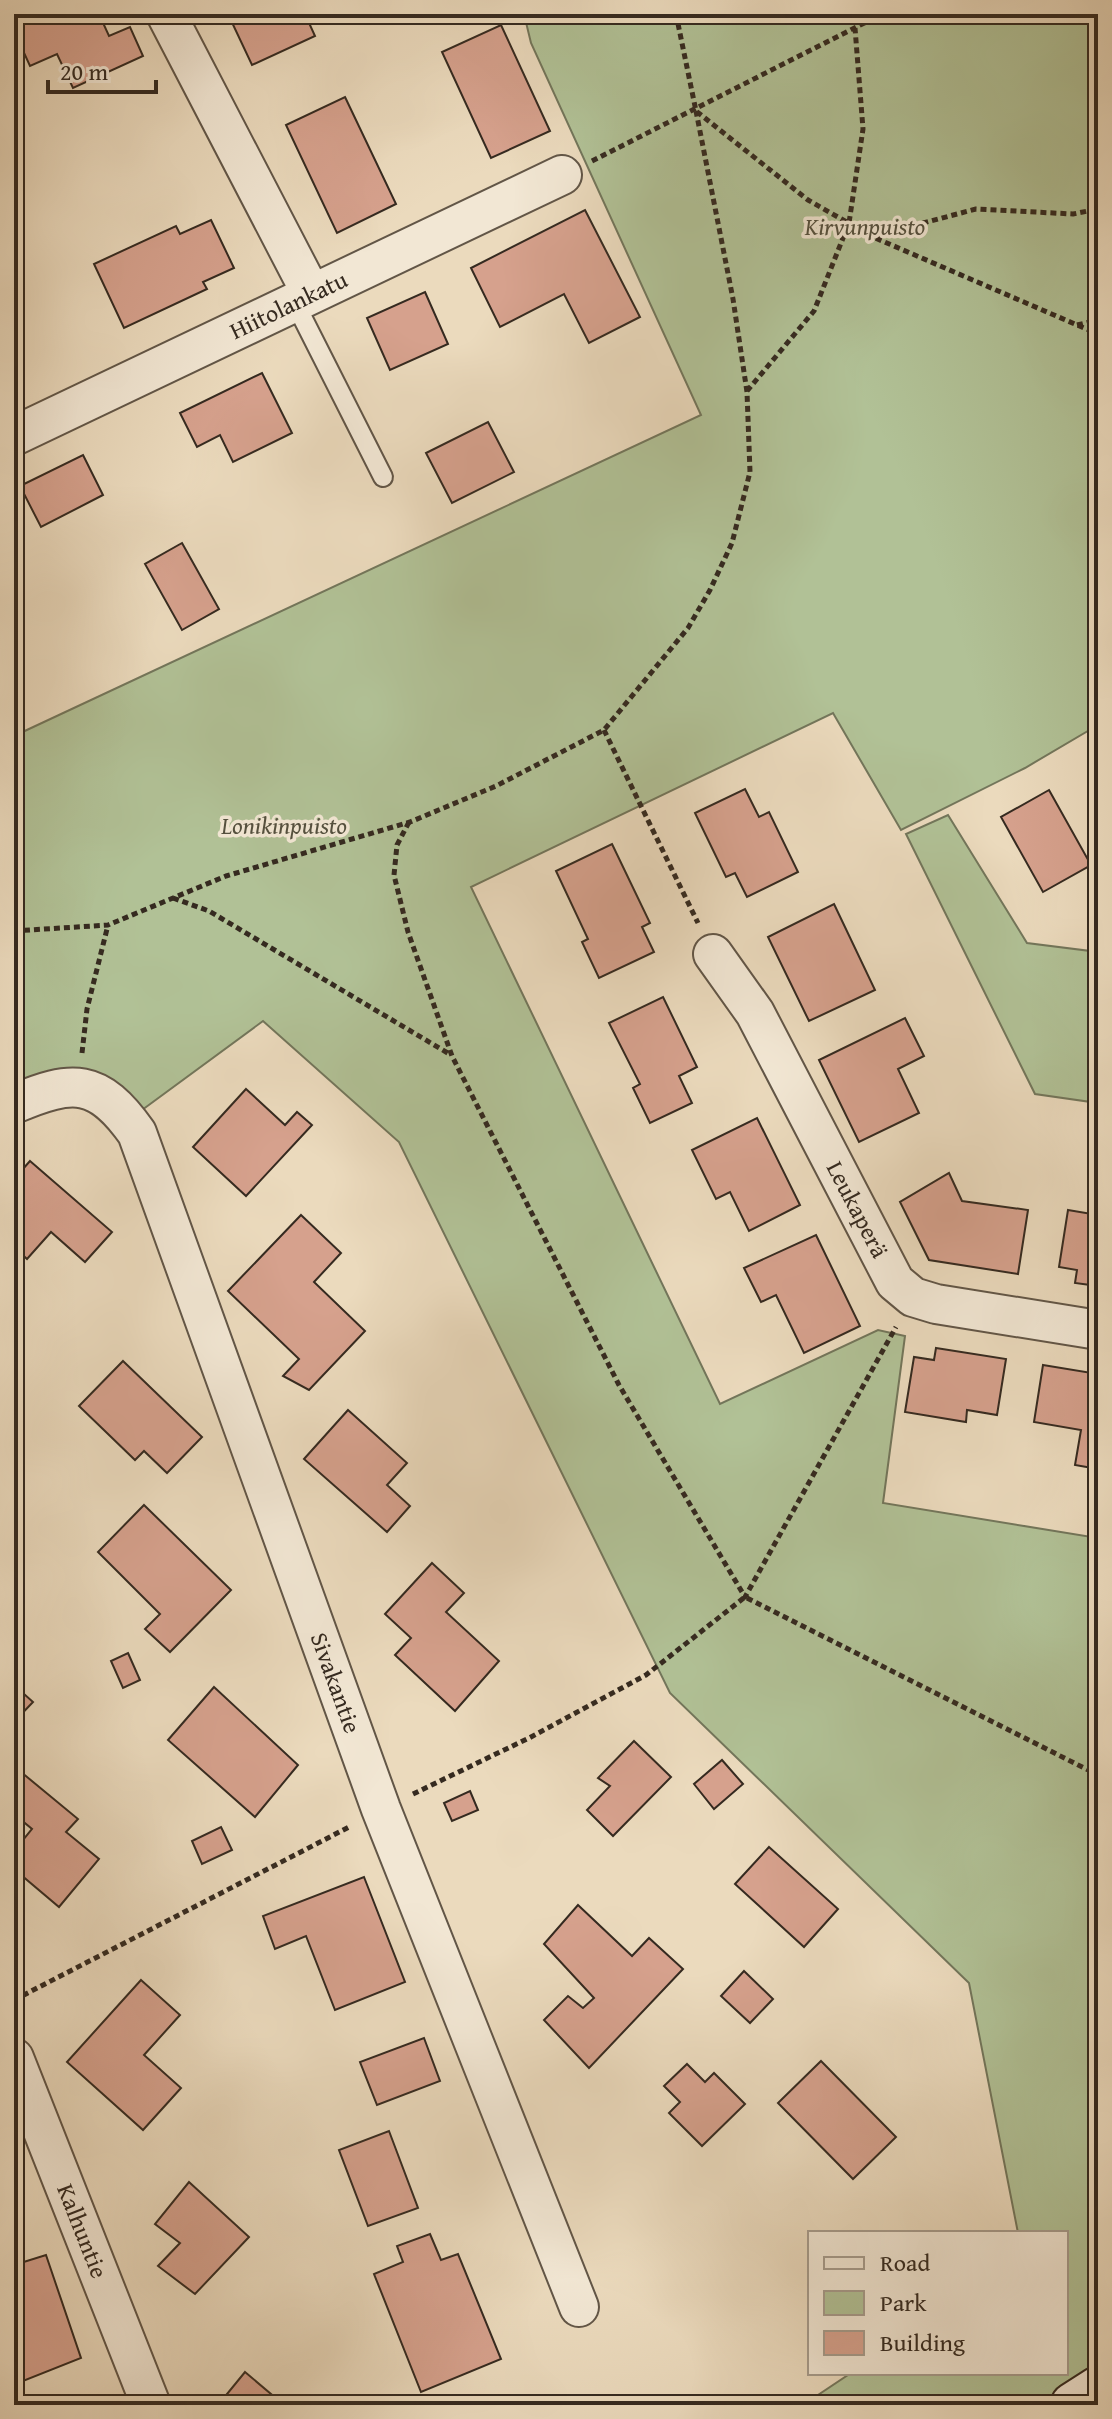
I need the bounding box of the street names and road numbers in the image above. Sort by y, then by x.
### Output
street label: Hiitolankatu [224,262,353,348]
street label: Leukaperä [818,1155,898,1265]
street label: Sivakantie [302,1627,370,1738]
street label: Kalhuntie [48,2178,117,2283]

